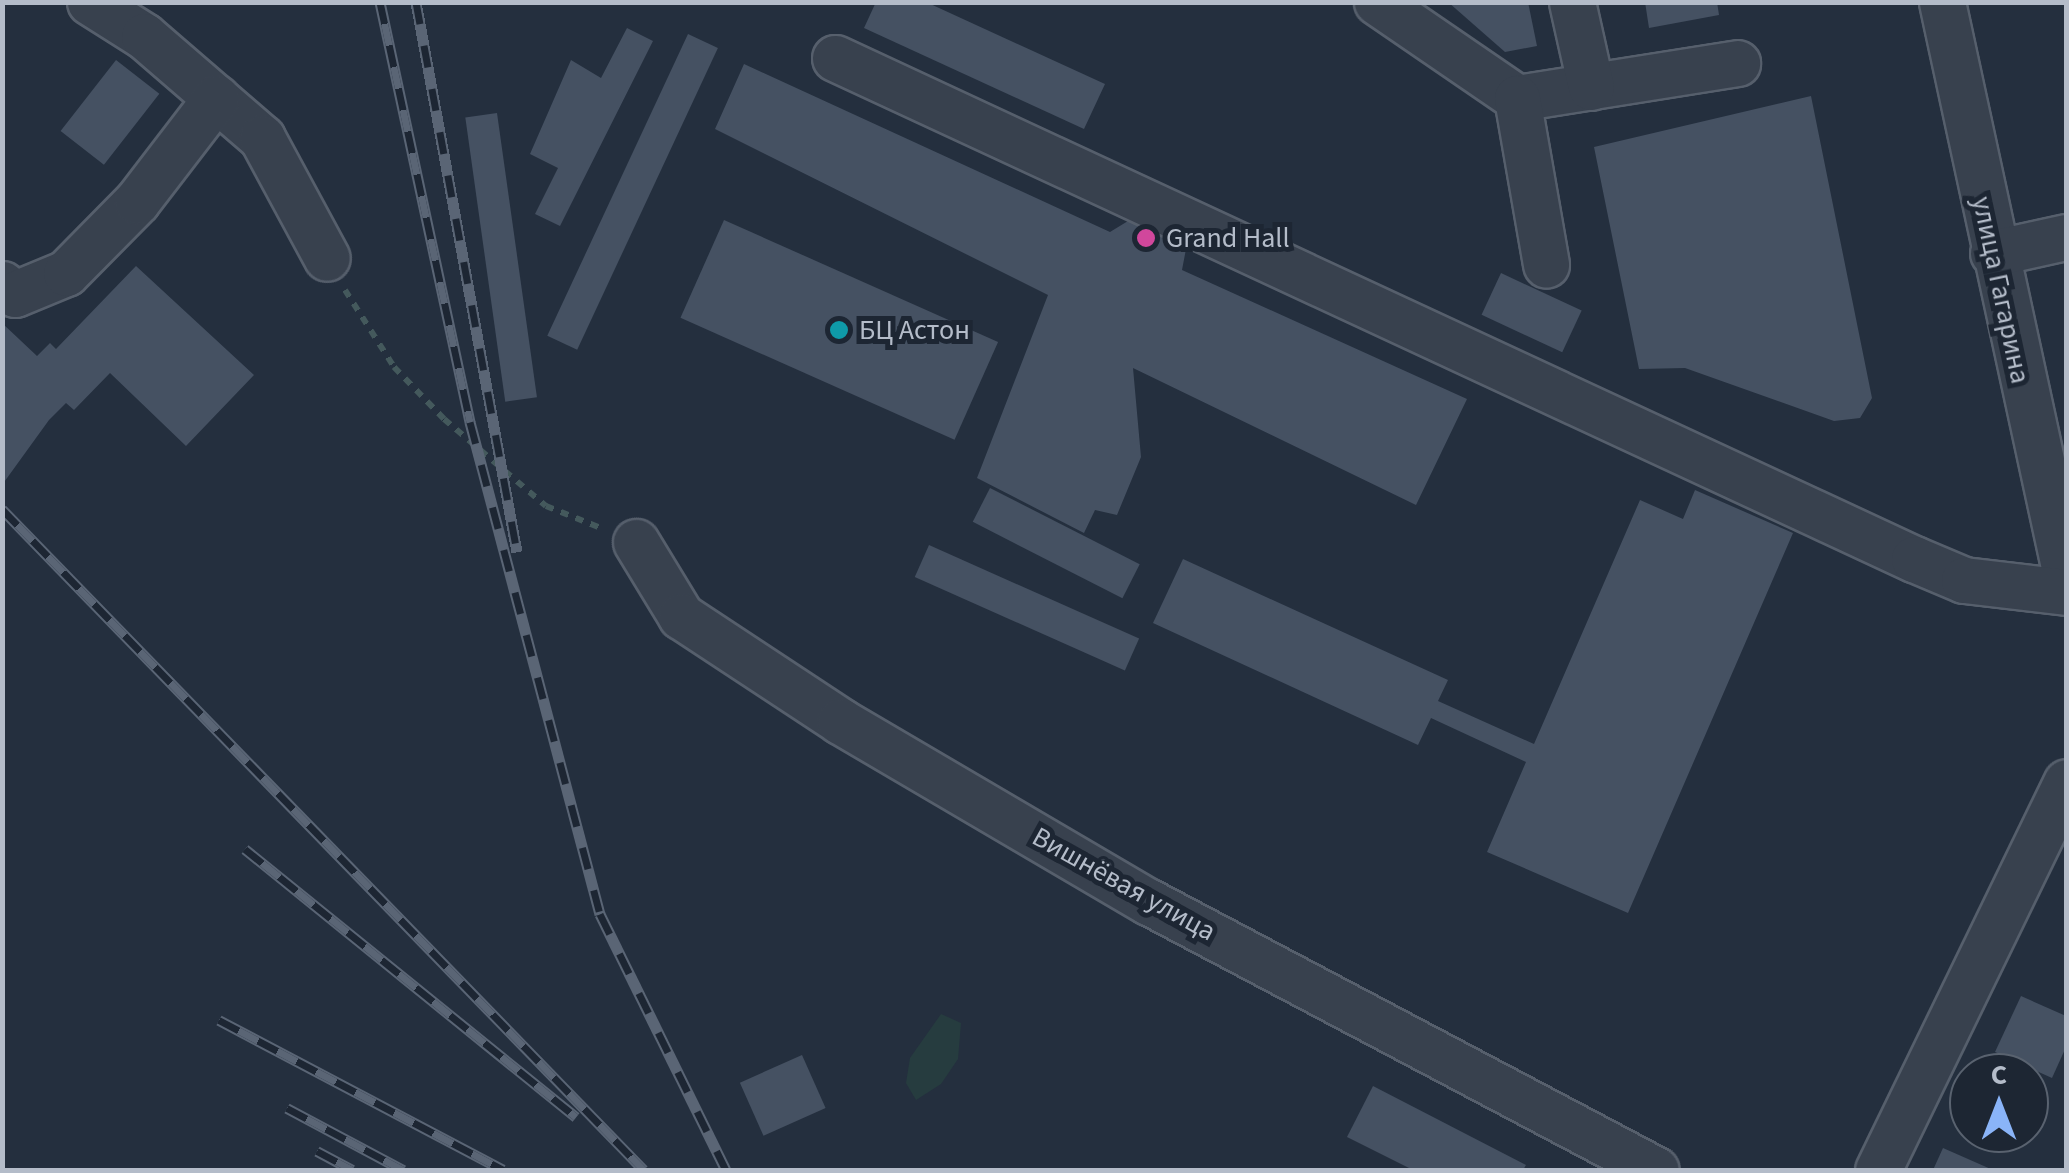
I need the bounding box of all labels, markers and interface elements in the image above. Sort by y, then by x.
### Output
street label: улица Гагарина [1965,193,2037,387]
place label: Grand Hall [1166,221,1290,255]
marker: Grand Hall [1135,227,1157,249]
place label: БЦ Астон [859,313,970,347]
marker: БЦ Астон [828,319,850,341]
street label: Вишнёвая улица [1026,820,1222,948]
north arrow [1949,1053,2049,1153]
text: С [1991,1055,2007,1095]

